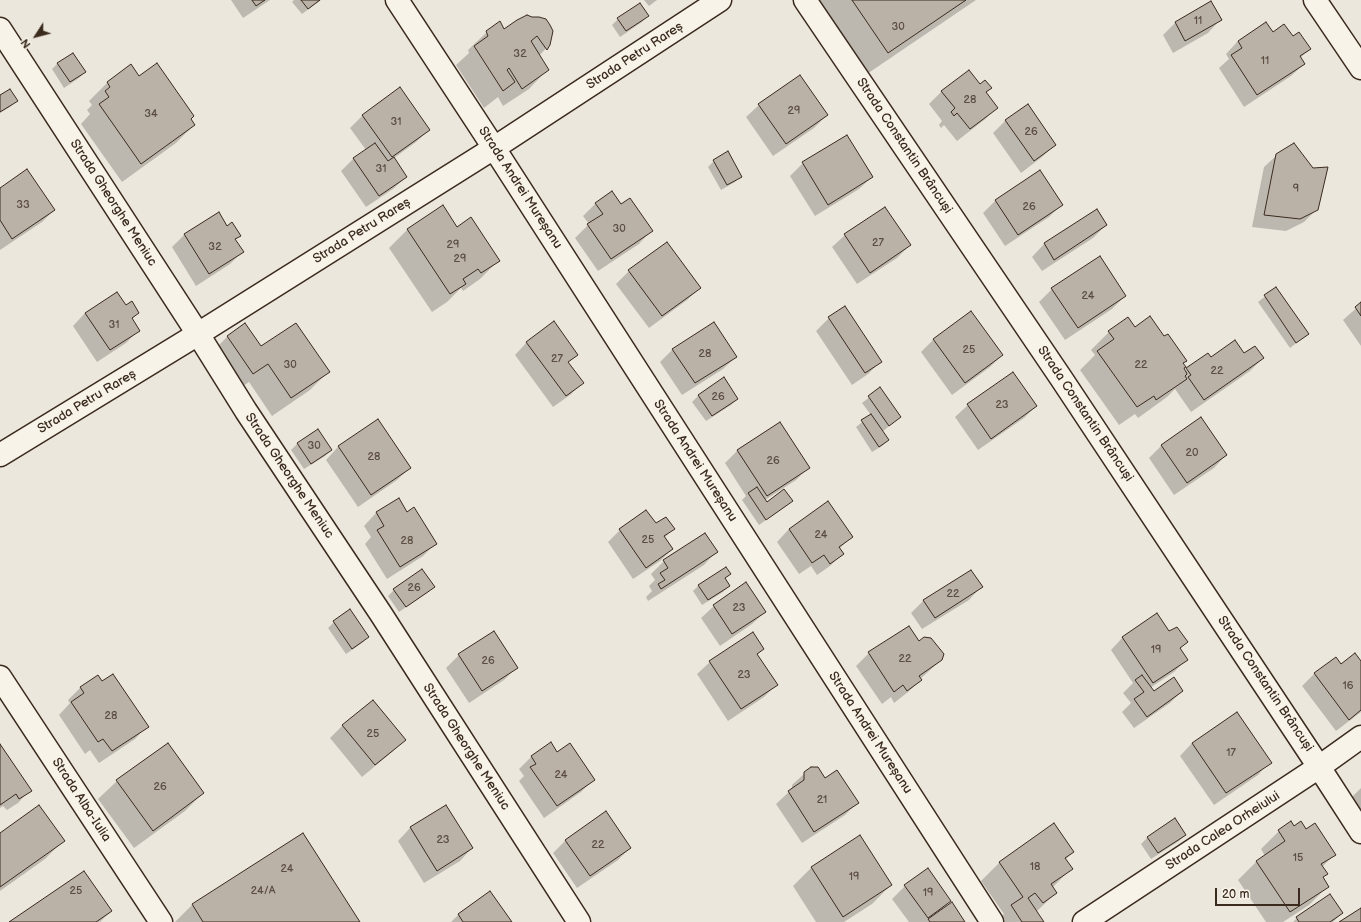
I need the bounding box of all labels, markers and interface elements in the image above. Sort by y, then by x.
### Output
house number: 11 [1194,14,1202,28]
north arrow [16,16,56,56]
street label: Strada Petru Rareș [584,19,686,93]
house number: 30 [891,20,905,34]
text: N [18,36,34,51]
house number: 32 [513,47,527,61]
house number: 11 [1261,54,1269,68]
street label: Strada Constantin Brâncuși [853,75,955,217]
house number: 28 [964,93,976,107]
house number: 29 [788,104,800,118]
house number: 34 [144,107,158,121]
house number: 31 [390,115,402,129]
street label: Strada Andrei Mureșanu [475,124,565,252]
house number: 26 [1024,125,1038,139]
street label: Strada Gheorghe Meniuc [66,137,160,269]
house number: 31 [375,162,387,176]
house number: 9 [1293,182,1299,196]
street label: Strada Petru Rareș [310,195,414,267]
house number: 33 [16,198,30,212]
house number: 26 [1022,200,1036,214]
house number: 30 [612,222,626,236]
house number: 27 [872,236,884,250]
house number: 29 [447,238,459,252]
house number: 32 [208,240,222,254]
house number: 29 [454,252,466,266]
house number: 24 [1081,289,1095,303]
house number: 31 [108,318,120,332]
house number: 25 [963,343,975,357]
street label: Strada Constantin Brâncuși [1034,343,1136,485]
house number: 28 [699,347,711,361]
house number: 27 [551,352,563,366]
house number: 30 [283,358,297,372]
house number: 22 [1135,358,1147,372]
house number: 22 [1211,364,1223,378]
street label: Strada Petru Rareș [35,366,139,438]
house number: 26 [711,390,725,404]
street label: Strada Andrei Mureșanu [650,397,740,525]
house number: 23 [995,398,1009,412]
street label: Strada Gheorghe Meniuc [241,410,337,542]
house number: 30 [307,439,321,453]
house number: 20 [1186,446,1198,460]
house number: 28 [368,450,380,464]
house number: 26 [766,454,780,468]
house number: 24 [814,528,828,542]
house number: 25 [642,533,654,547]
house number: 28 [401,534,413,548]
house number: 26 [407,581,421,595]
house number: 22 [947,587,959,601]
house number: 23 [732,601,746,615]
street label: Strada Constantin Brâncuși [1214,613,1316,755]
house number: 19 [1151,643,1161,657]
house number: 22 [899,652,911,666]
house number: 26 [481,654,495,668]
house number: 23 [737,668,751,682]
street label: Strada Andrei Mureșanu [825,669,915,797]
house number: 16 [1343,679,1353,693]
street label: Strada Gheorghe Meniuc [419,681,513,813]
house number: 28 [105,709,117,723]
house number: 25 [367,727,379,741]
house number: 17 [1226,746,1236,760]
street label: Strada Alba-Iulia [48,755,114,845]
house number: 24 [554,768,568,782]
house number: 26 [153,780,167,794]
street label: Strada Calea Orheiului [1163,788,1283,874]
house number: 21 [817,793,827,807]
house number: 23 [436,833,450,847]
house number: 22 [592,838,604,852]
house number: 15 [1293,851,1303,865]
house number: 18 [1030,860,1040,874]
house number: 24 [280,862,294,876]
house number: 19 [849,870,859,884]
scale bar [1217,880,1302,906]
house number: 25 [70,884,82,898]
house number: 24/A [251,884,275,898]
house number: 19 [923,886,933,900]
text: 20 m [1222,887,1249,902]

